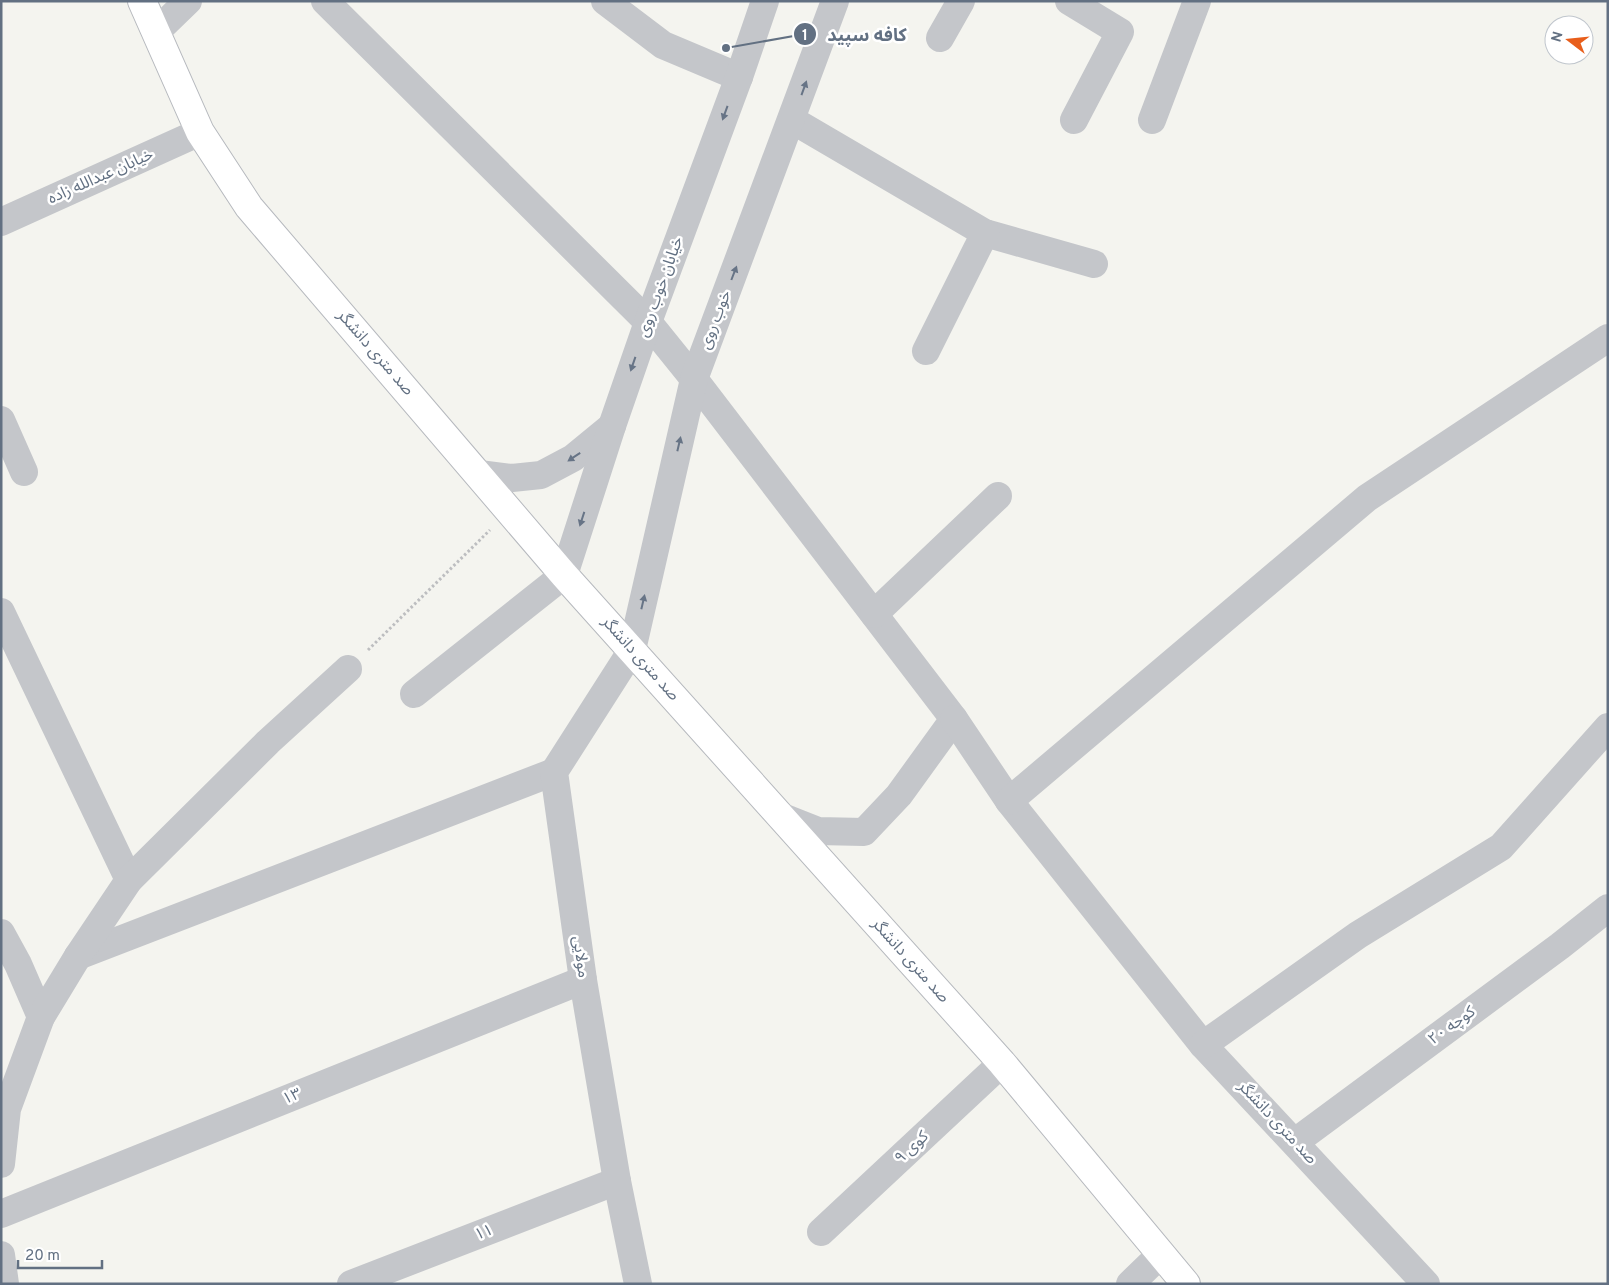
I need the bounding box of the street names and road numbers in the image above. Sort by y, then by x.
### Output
street label: خیابان عبدالله زاده [45,145,157,209]
street label: خیابان خوب روی [634,234,688,340]
street label: خوب روی [696,288,736,352]
street label: صد متری دانشگر [332,305,418,400]
street label: صد متری دانشگر [596,612,683,706]
street label: صد متری دانشگر [866,914,953,1008]
street label: مولایی [567,935,593,979]
street label: کوچە ٢٠ [1425,1002,1480,1050]
street label: صد متری دانشگر [1232,1076,1321,1169]
street label: ۱۳ [280,1084,304,1110]
street label: کوی ۹ [891,1127,933,1169]
street label: ۱۱ [472,1220,496,1246]

